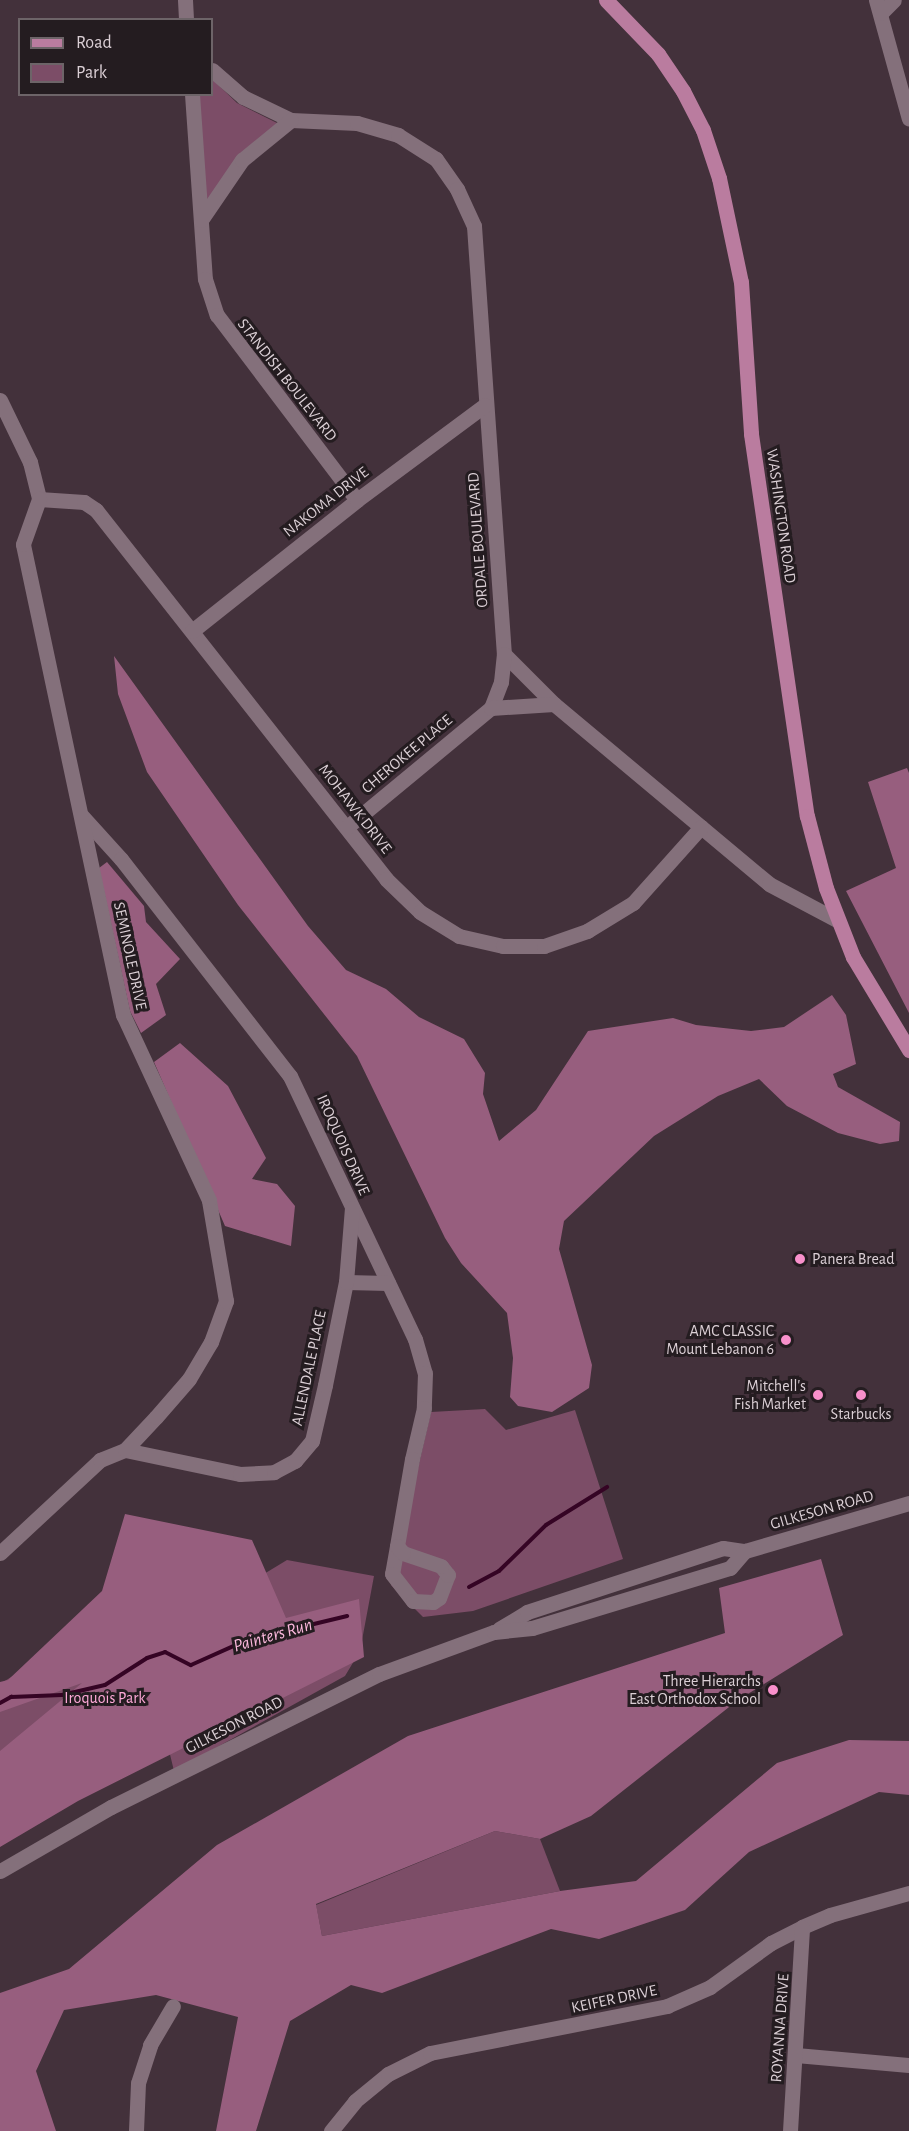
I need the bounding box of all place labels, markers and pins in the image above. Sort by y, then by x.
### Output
place label: Panera Bread [812,1249,894,1269]
marker: Panera Bread [793,1252,807,1266]
place label: AMC CLASSIC Mount Lebanon 6 [666,1321,774,1359]
marker: AMC CLASSIC Mount Lebanon 6 [779,1333,793,1347]
place label: Mitchell's Fish Market [734,1376,806,1414]
marker: Mitchell's Fish Market [811,1388,825,1402]
marker: Starbucks [854,1388,868,1402]
place label: Starbucks [831,1404,891,1424]
place label: Three Hierarchs East Orthodox School [629,1671,761,1709]
marker: Three Hierarchs East Orthodox School [766,1683,780,1697]

